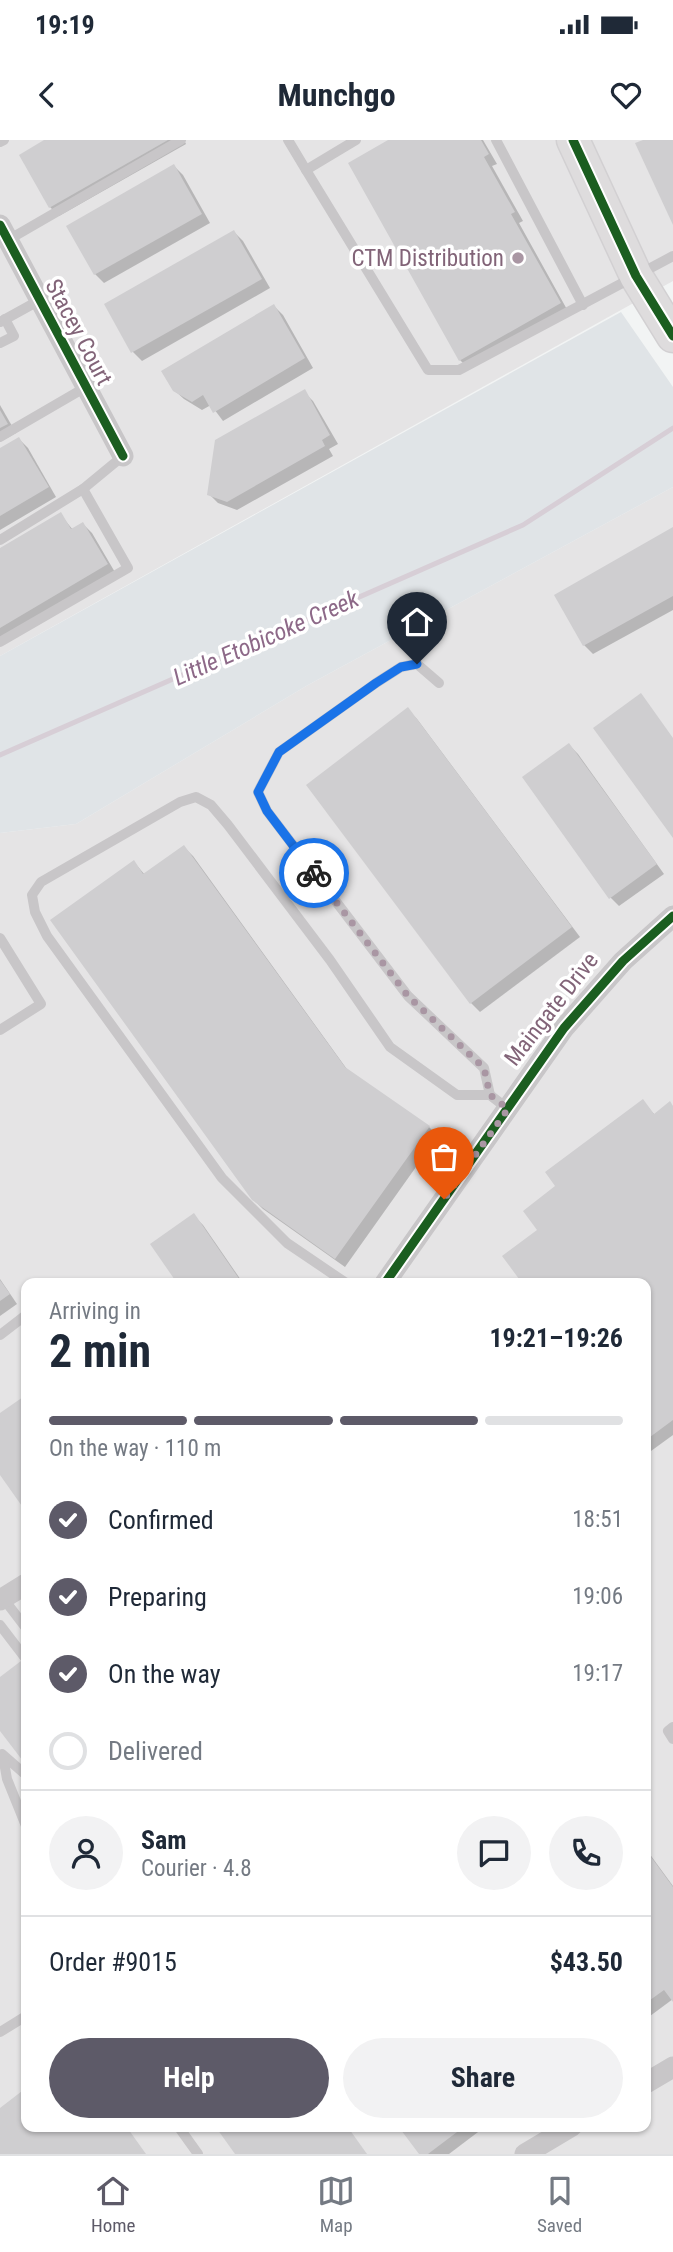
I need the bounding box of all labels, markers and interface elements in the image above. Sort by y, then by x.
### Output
text: 19:19 [35,10,95,40]
icon: back [28,76,66,114]
text: Munchgo [277,76,396,114]
icon: heart [607,76,645,114]
place label: CTM Distribution [351,245,504,272]
marker: CTM Distribution [510,250,526,266]
street label: Stacey Court [39,275,118,390]
water label: Little Etobicoke Creek [169,584,364,691]
pin [387,592,447,664]
icon: home [398,603,436,641]
courier [279,838,349,908]
icon: bike [295,854,333,892]
street label: Maingate Drive [499,947,604,1071]
pin [414,1127,474,1199]
icon: bag [425,1138,463,1176]
text: Arriving in [49,1298,141,1325]
text: 19:21–19:26 [489,1323,623,1353]
text: 2 min [49,1324,151,1378]
text: On the way · 110 m [49,1435,221,1462]
icon: check [49,1501,87,1539]
text: Confirmed [108,1505,214,1535]
text: 18:51 [572,1506,623,1533]
icon: check [49,1578,87,1616]
text: Preparing [108,1582,207,1612]
text: 19:06 [572,1583,623,1610]
icon: check [49,1655,87,1693]
text: On the way [108,1659,221,1689]
text: 19:17 [572,1660,623,1687]
text: Delivered [108,1736,203,1766]
button: person [49,1816,123,1890]
button: chat [457,1816,531,1890]
button: phone [549,1816,623,1890]
text: Sam [141,1825,187,1855]
text: Courier · 4.8 [141,1855,252,1882]
text: Order #9015 [49,1947,177,1977]
text: $43.50 [550,1947,623,1977]
button: Help [49,2038,329,2118]
button: Share [343,2038,623,2118]
tab: Home [91,2172,135,2237]
tab: Map [317,2172,355,2237]
tab: Saved [537,2172,582,2237]

